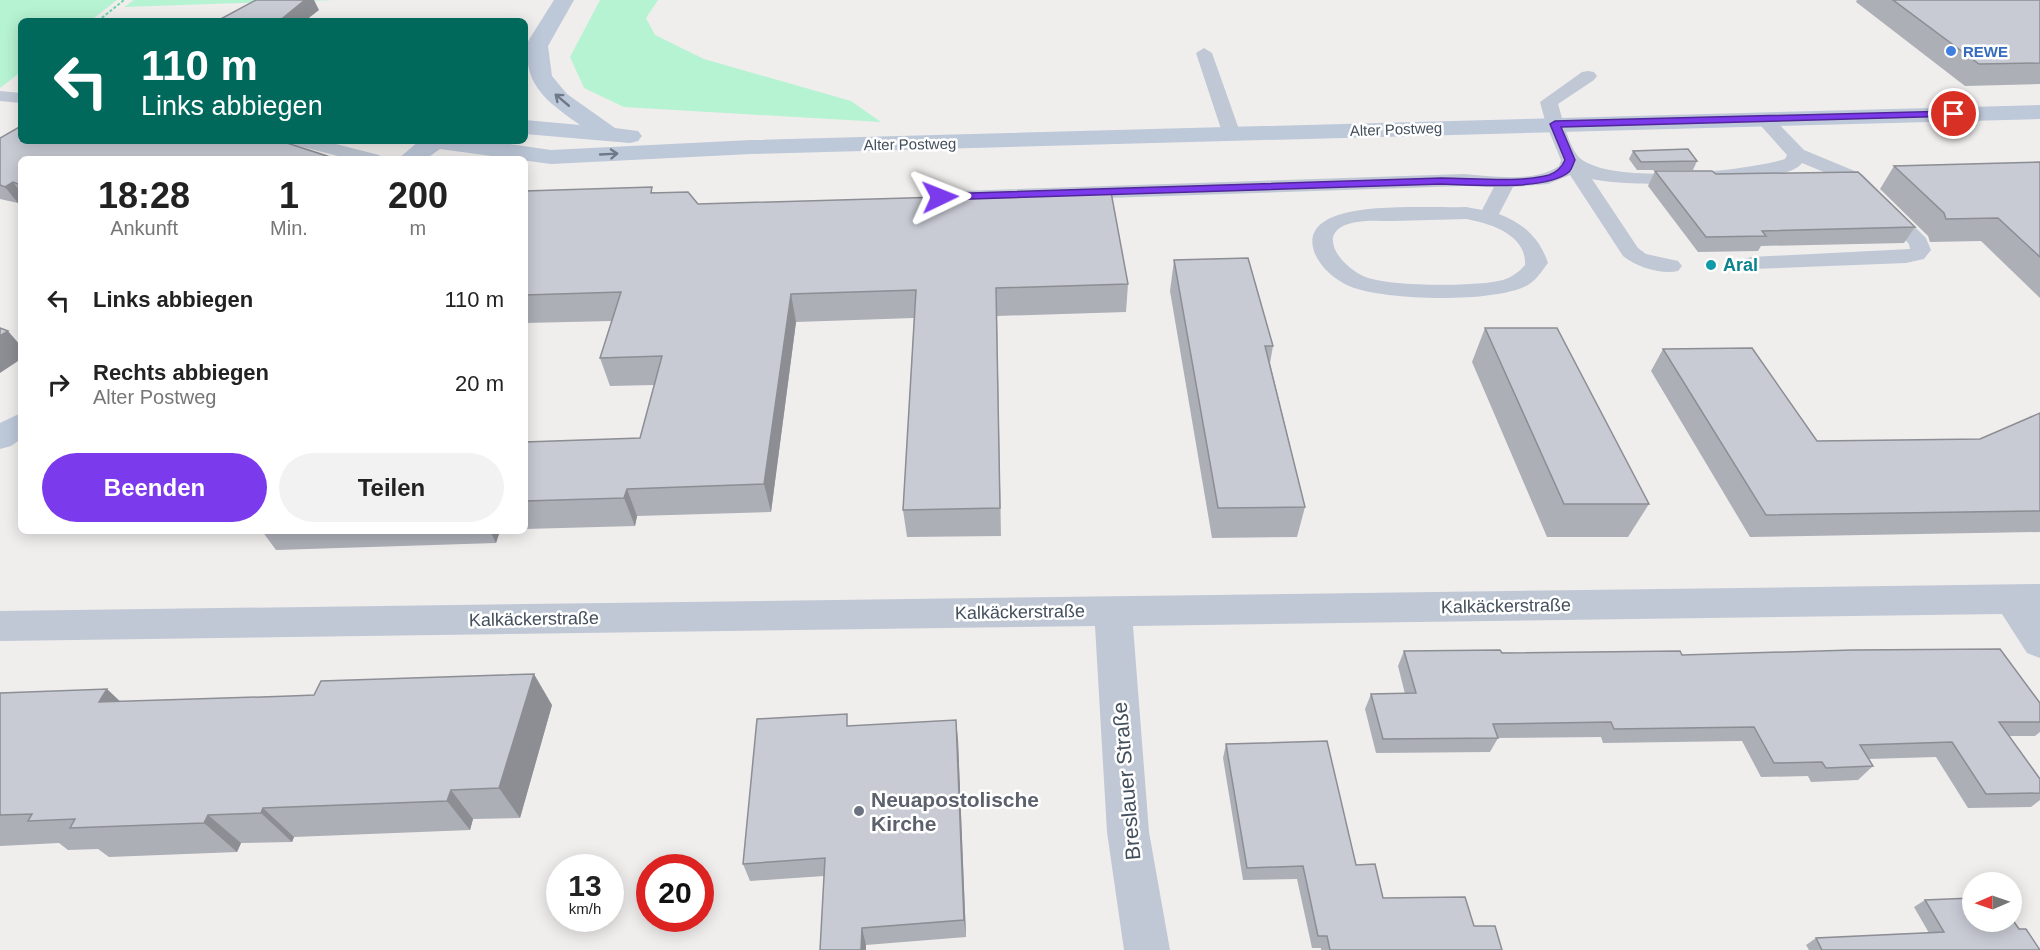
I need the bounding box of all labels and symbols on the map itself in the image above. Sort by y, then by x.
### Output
place label: REWE [1963,43,2008,60]
marker: REWE [1944,44,1958,58]
pin [1928,88,1979,139]
one-way arrow [554,93,570,106]
street label: Alter Postweg [1349,119,1443,139]
street label: Alter Postweg [864,135,956,153]
one-way arrow [599,149,619,160]
position arrow [908,165,972,229]
place label: Aral [1723,255,1758,275]
marker: Aral [1704,258,1718,272]
street label: Kalkäckerstraße [1441,595,1571,617]
street label: Kalkäckerstraße [955,601,1085,623]
street label: Kalkäckerstraße [469,608,599,630]
street label: Breslauer Straße [1108,701,1144,861]
place label: Neuapostolische Kirche [871,788,1039,835]
marker: Neuapostolische Kirche [852,804,866,818]
speed limit sign: 20 [636,854,714,932]
north arrow [1962,872,2022,932]

